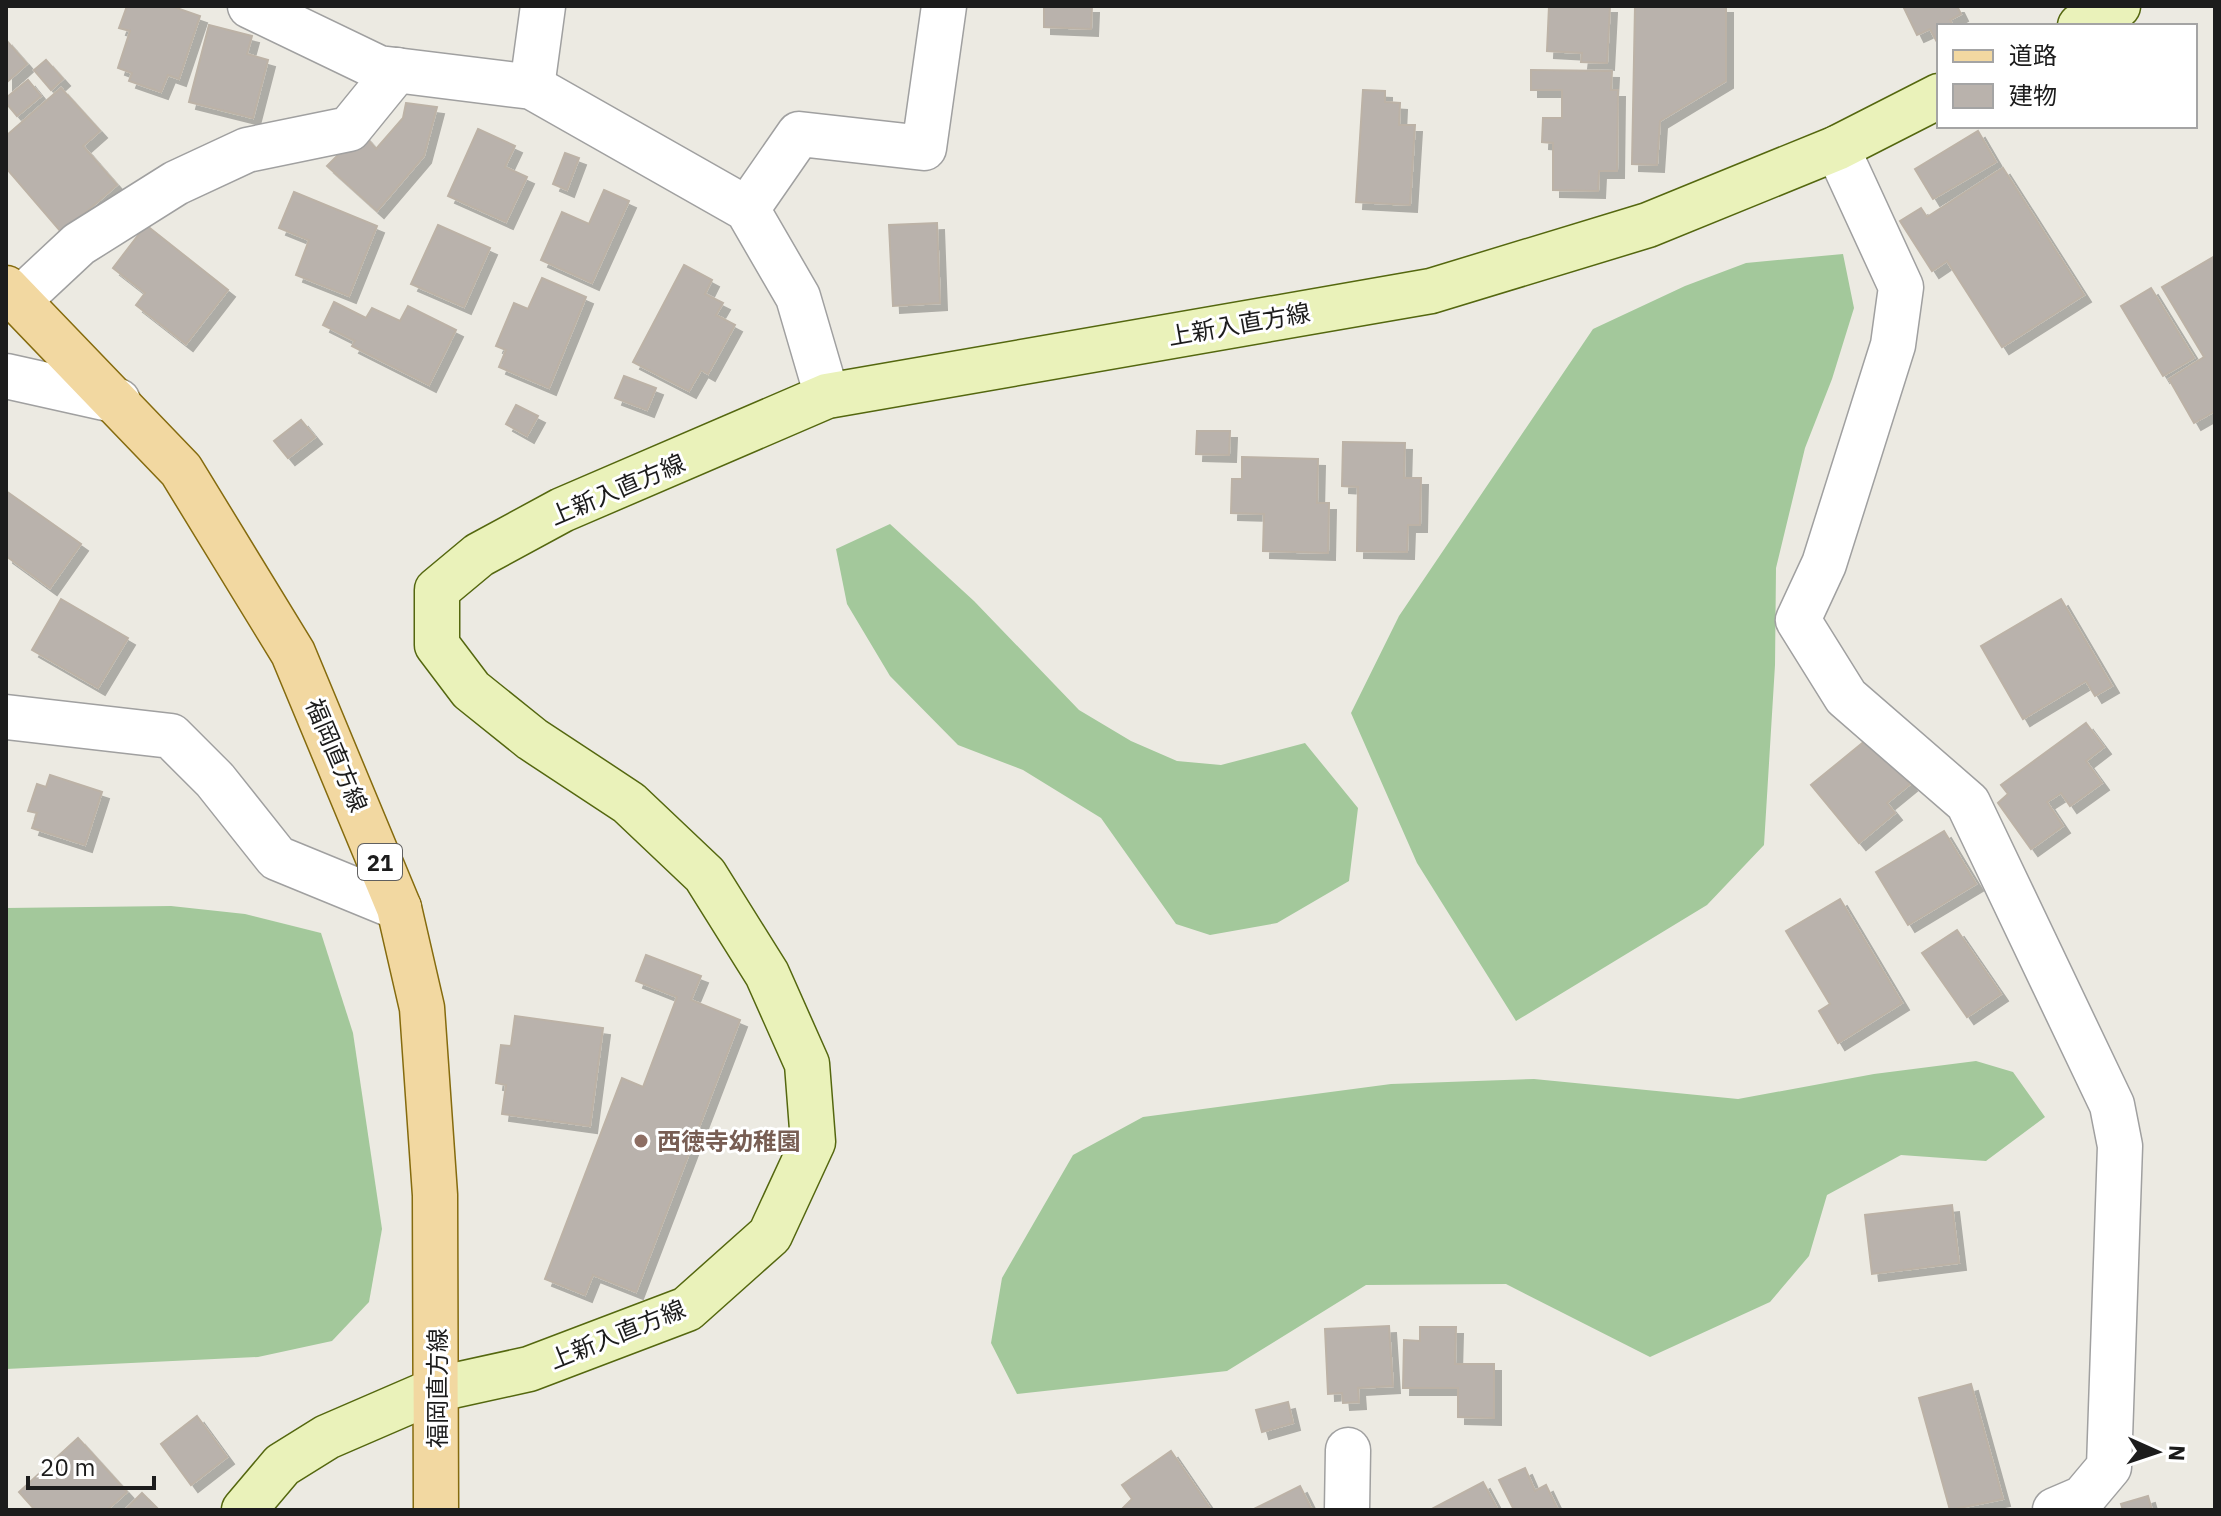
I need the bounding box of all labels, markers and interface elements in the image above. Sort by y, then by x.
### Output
legend [1937,24,2197,128]
text: 道路 [2009,39,2057,71]
text: 建物 [2009,79,2057,111]
street label: 上新入直方線 [1165,296,1313,352]
street label: 上新入直方線 [544,446,690,532]
street label: 福岡直方線 [299,694,375,816]
road number: 21 [358,844,402,880]
place label: 西徳寺幼稚園 [657,1125,801,1157]
marker: 西徳寺幼稚園 [632,1132,650,1150]
street label: 上新入直方線 [544,1292,690,1376]
street label: 福岡直方線 [421,1328,453,1448]
north arrow [2117,1412,2197,1492]
scale bar [28,1440,154,1490]
text: N [2163,1444,2192,1462]
text: 20 m [40,1451,95,1483]

